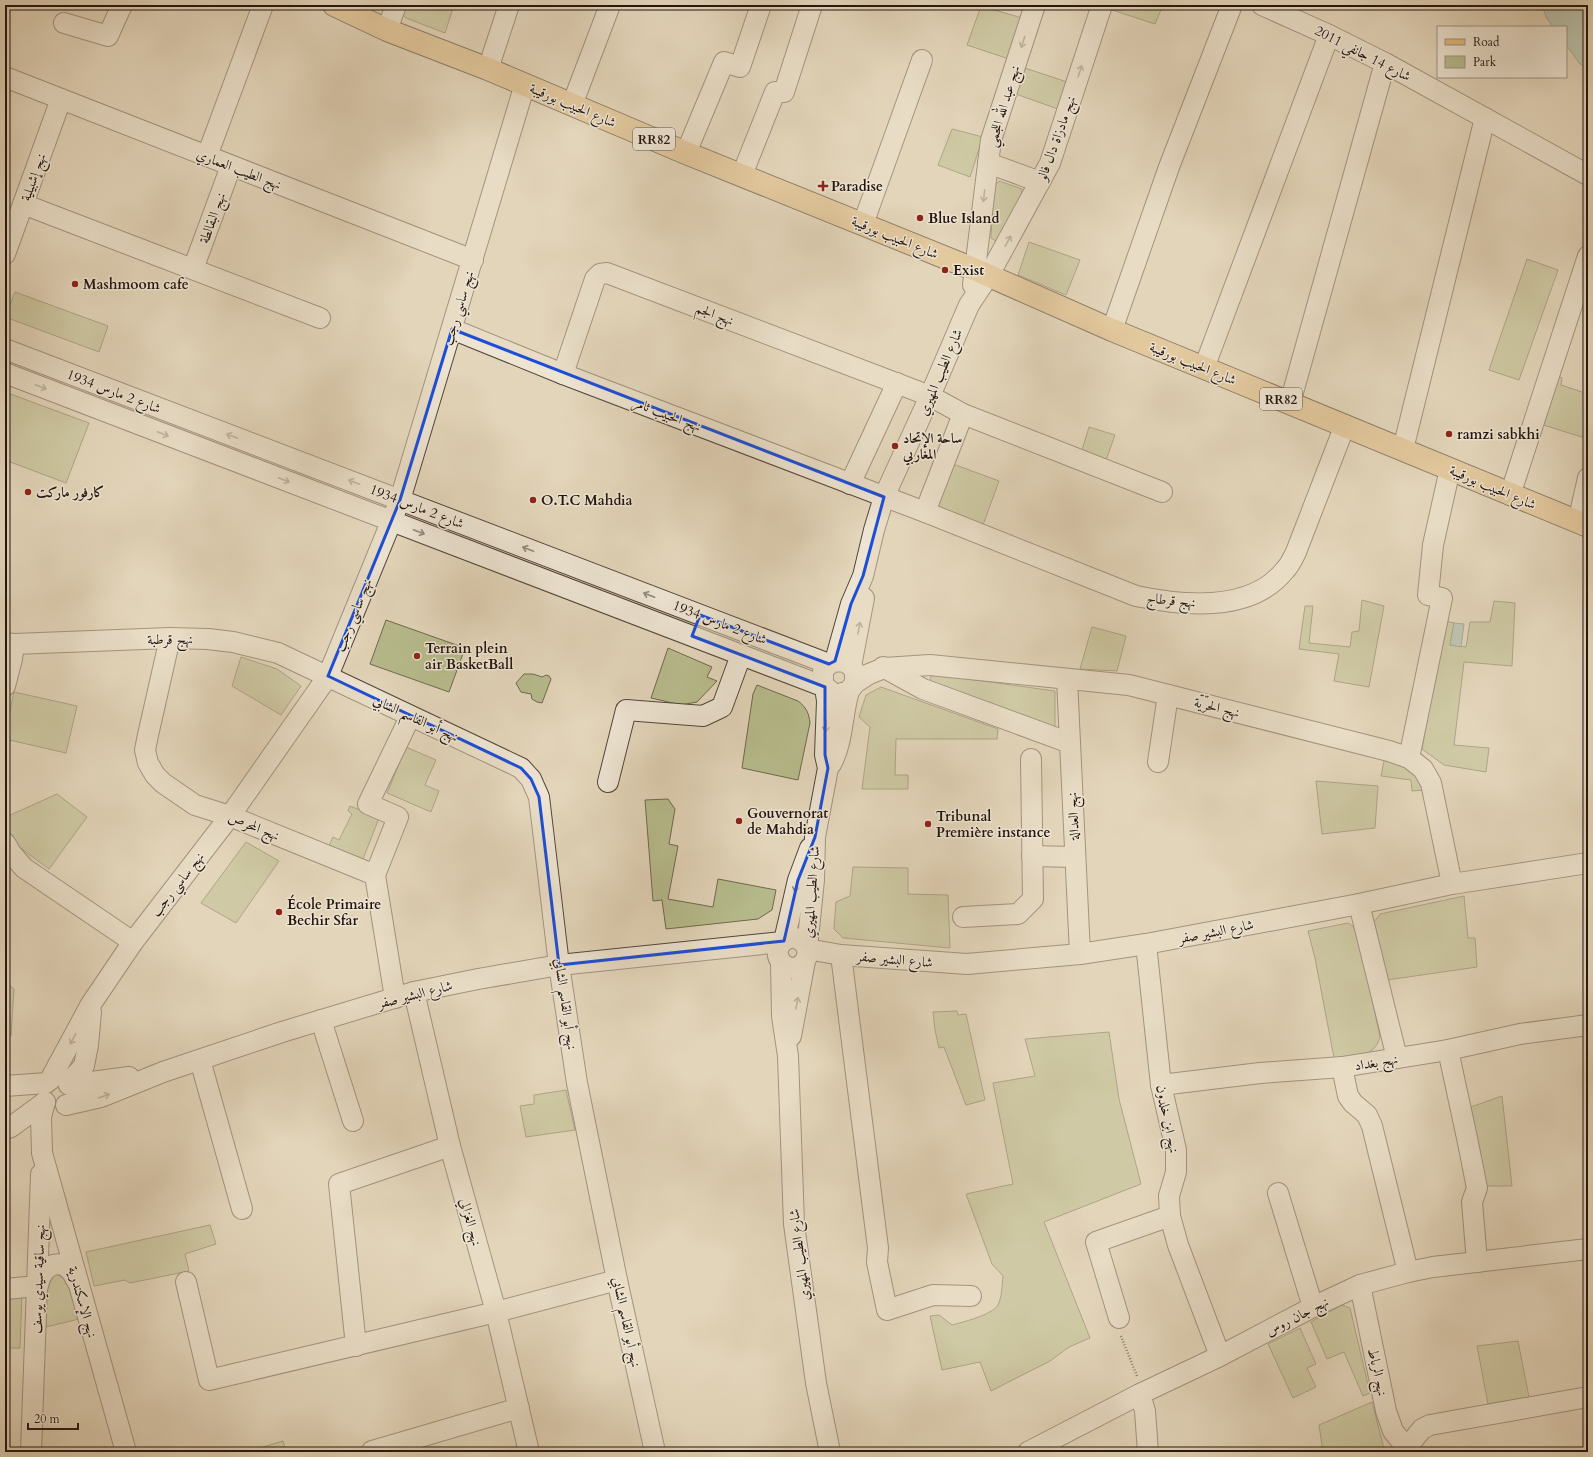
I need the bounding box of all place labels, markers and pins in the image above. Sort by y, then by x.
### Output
place label: Paradise [831,177,883,196]
marker: Paradise [818,181,828,191]
place label: Blue Island [928,209,999,228]
marker: Blue Island [915,213,925,223]
place label: Exist [953,261,984,280]
marker: Exist [940,265,950,275]
place label: Mashmoom cafe [83,275,189,294]
marker: Mashmoom cafe [70,279,80,289]
place label: ramzi sabkhi [1457,425,1540,444]
place label: ساحة الإتحاد المغاربي [902,429,962,466]
marker: ramzi sabkhi [1444,429,1454,439]
marker: ساحة الإتحاد المغاربي [890,441,900,451]
place label: كارفور ماركت [36,483,105,502]
marker: كارفور ماركت [23,487,33,497]
place label: O.T.C Mahdia [541,491,633,510]
marker: O.T.C Mahdia [528,495,538,505]
place label: Terrain plein air BasketBall [425,639,513,674]
marker: Terrain plein air BasketBall [412,651,422,661]
place label: Gouvernorat de Mahdia [747,804,828,839]
place label: Tribunal Première instance [936,807,1051,842]
marker: Gouvernorat de Mahdia [734,816,744,826]
marker: Tribunal Première instance [923,819,933,829]
place label: École Primaire Bechir Sfar [287,894,381,930]
marker: École Primaire Bechir Sfar [274,907,284,917]

